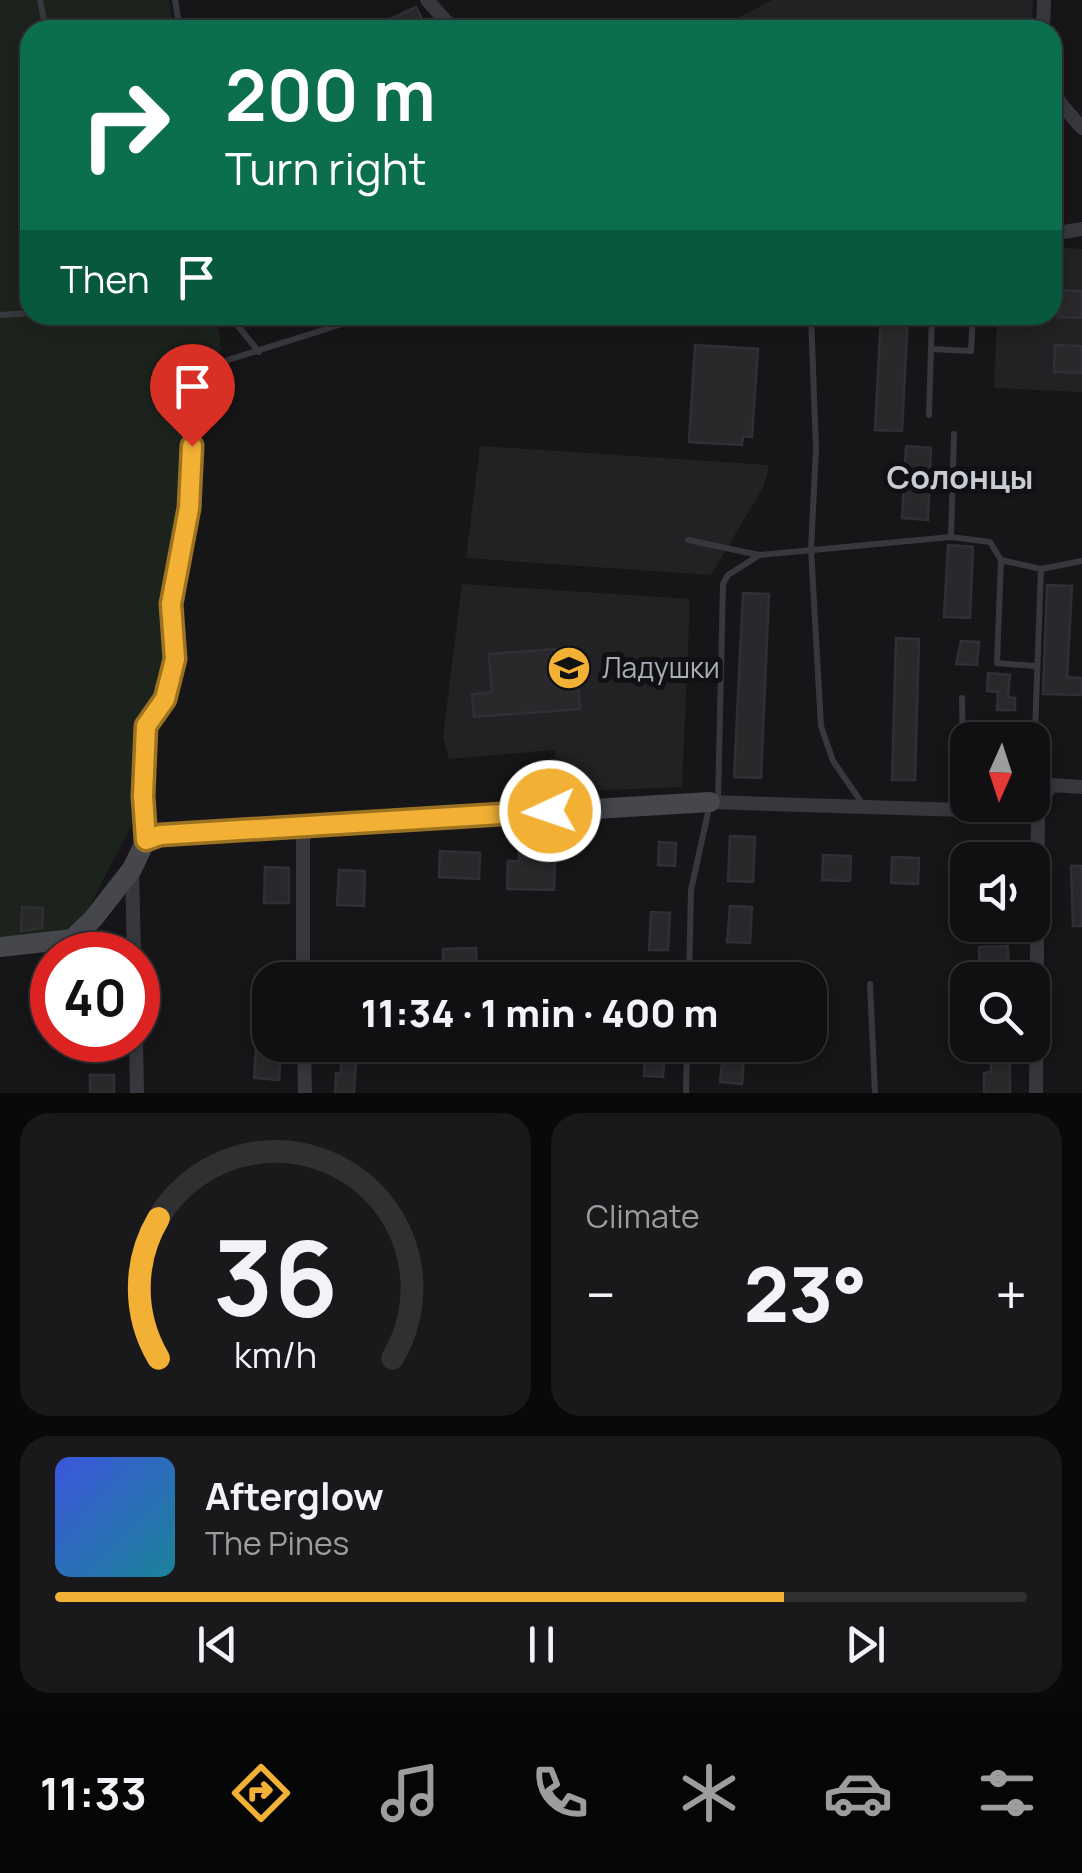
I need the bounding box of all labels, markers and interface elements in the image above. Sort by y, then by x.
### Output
text: 200 m [225,46,436,142]
icon: right [60,60,190,190]
text: Turn right [225,137,426,199]
icon: arrive [169,250,224,305]
text: Then [60,252,149,304]
pin [150,344,235,447]
icon: arrive [165,359,220,414]
district label: Солонцы [887,455,1034,499]
school or university icon: Ладушки [546,645,592,691]
place label: Ладушки [602,648,720,686]
north arrow [950,722,1050,822]
map controls [950,722,1050,1062]
position arrow [498,759,602,863]
button: sound [950,842,1050,942]
speed limit sign: 40 [30,932,160,1062]
button: search [950,962,1050,1062]
text: 11:34 · 1 min · 400 m [361,986,718,1038]
text: Climate [586,1194,700,1238]
text: 36 [213,1205,338,1347]
text: 23° [744,1242,867,1345]
text: − [586,1256,616,1332]
text: + [995,1256,1027,1332]
text: km/h [234,1330,317,1379]
text: Afterglow [205,1469,384,1521]
text: The Pines [205,1521,349,1565]
icon: previous [190,1617,245,1672]
icon: pause [514,1617,569,1672]
icon: next [838,1617,893,1672]
icon: directions [226,1758,296,1828]
icon: music [375,1758,445,1828]
icon: phone [525,1758,595,1828]
icon: climate [674,1758,744,1828]
icon: car [823,1758,893,1828]
icon: filters [972,1758,1042,1828]
text: 11:33 [40,1762,147,1824]

